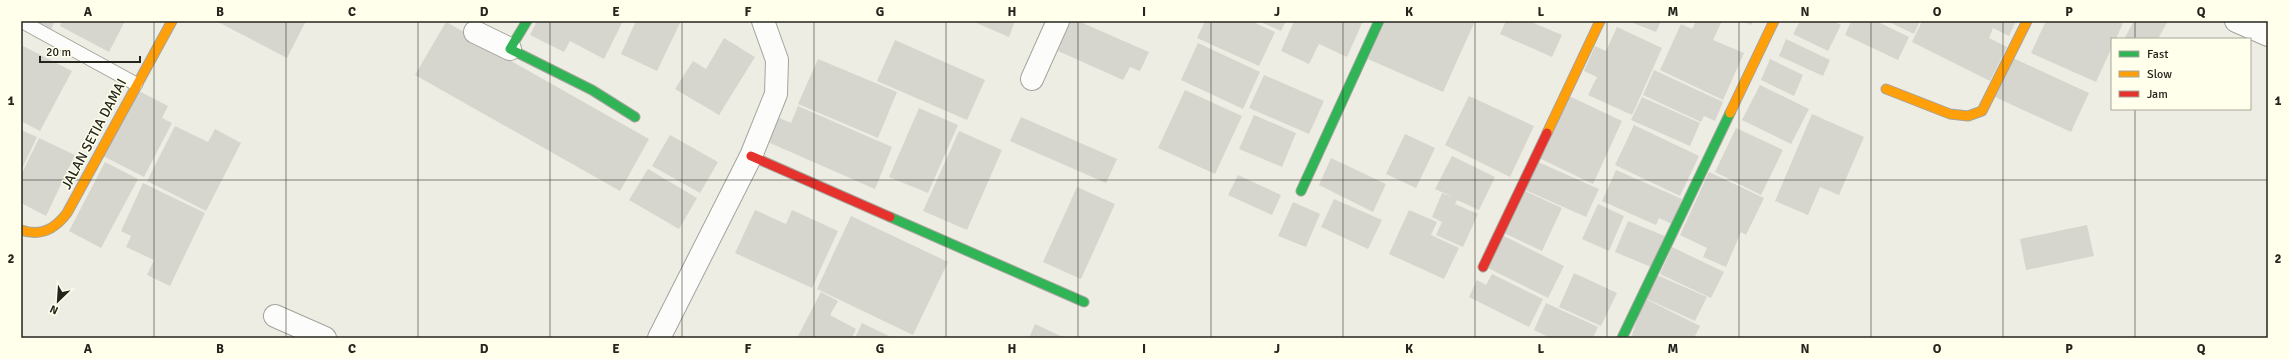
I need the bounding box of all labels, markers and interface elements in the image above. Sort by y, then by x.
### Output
text: A [84,4,93,20]
text: B [216,4,224,20]
text: C [348,4,356,20]
text: D [480,4,489,20]
text: E [612,4,620,20]
text: F [745,4,752,20]
text: G [876,4,884,20]
text: H [1008,4,1016,20]
text: I [1142,4,1146,20]
text: J [1274,4,1280,20]
text: K [1405,4,1413,20]
text: L [1538,4,1545,20]
text: M [1668,4,1679,20]
text: N [1800,4,1810,20]
text: O [1933,4,1942,20]
text: P [2065,4,2073,20]
text: Q [2197,4,2206,20]
scale bar [40,38,140,64]
legend [2111,38,2251,110]
text: 20 m [46,45,71,60]
text: Fast [2147,47,2168,62]
text: Slow [2147,67,2172,82]
street label: JALAN SETIA DAMAI [58,76,130,192]
text: Jam [2147,87,2168,102]
text: 1 [7,93,15,109]
text: 1 [2274,93,2282,109]
text: 2 [7,251,15,267]
text: 2 [2274,251,2282,267]
north arrow [38,281,78,321]
text: N [48,302,60,317]
text: A [84,341,93,357]
text: B [216,341,224,357]
text: C [348,341,356,357]
text: D [480,341,489,357]
text: E [612,341,620,357]
text: F [745,341,752,357]
text: G [876,341,884,357]
text: H [1008,341,1016,357]
text: I [1142,341,1146,357]
text: J [1274,341,1280,357]
text: K [1405,341,1413,357]
text: L [1538,341,1545,357]
text: M [1668,341,1679,357]
text: N [1800,341,1810,357]
text: O [1933,341,1942,357]
text: P [2065,341,2073,357]
text: Q [2197,341,2206,357]

